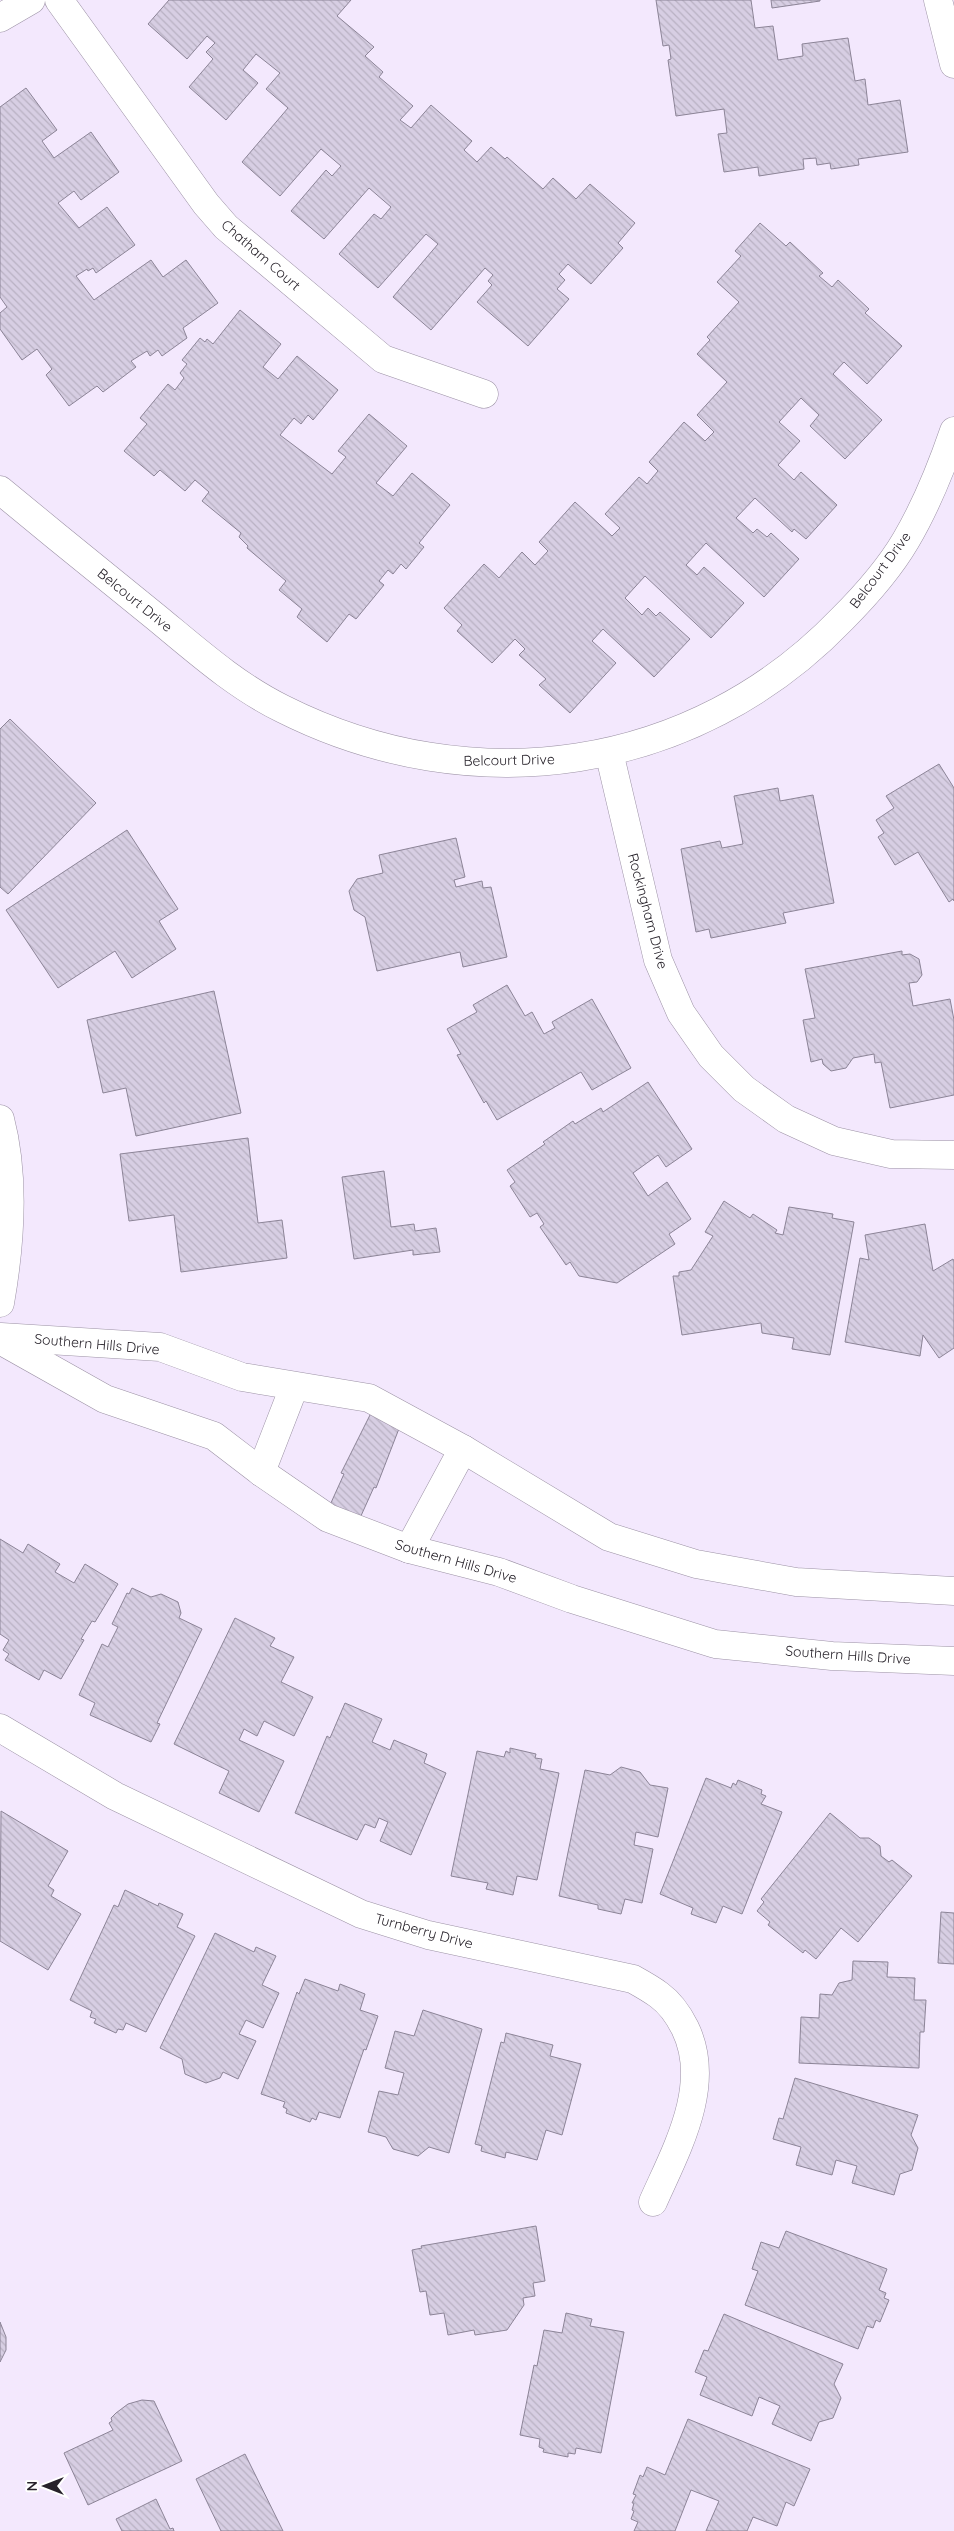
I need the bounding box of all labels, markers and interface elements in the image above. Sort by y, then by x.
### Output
street label: Chatham Court [218,216,304,294]
street label: Belcourt Drive [845,528,915,612]
street label: Belcourt Drive [94,564,176,636]
street label: Belcourt Drive [463,750,555,770]
street label: Rockingham Drive [624,851,672,971]
street label: Southern Hills Drive [34,1330,161,1358]
street label: Southern Hills Drive [393,1535,519,1587]
street label: Southern Hills Drive [785,1642,911,1668]
street label: Turnberry Drive [373,1909,475,1953]
north arrow [20,2461,70,2511]
text: N [23,2481,41,2491]

